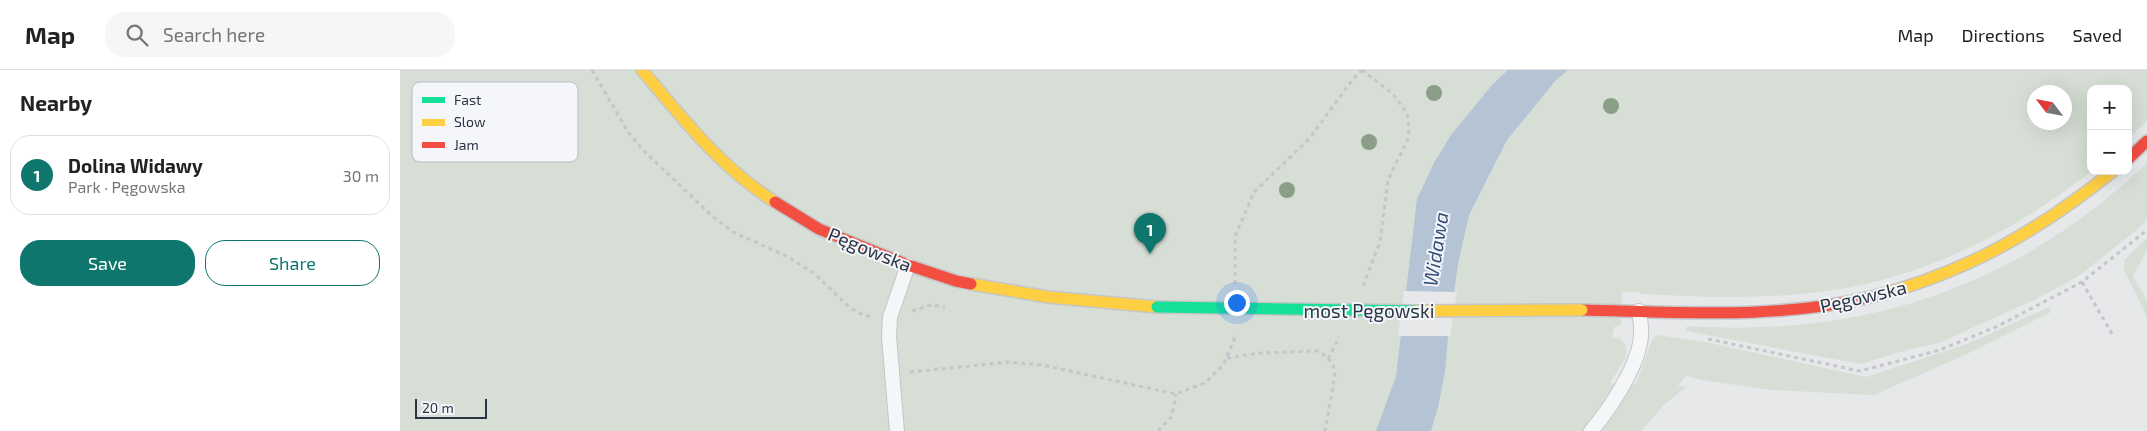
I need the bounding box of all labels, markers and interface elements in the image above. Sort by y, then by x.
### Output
search box [105,12,455,57]
text: Map [25,20,75,49]
icon: search [123,21,151,49]
text: Search here [163,23,265,46]
text: Map [1897,24,1934,46]
text: Directions [1962,24,2045,46]
text: Saved [2073,24,2122,46]
legend [412,82,578,162]
north arrow [2027,85,2072,130]
map controls [2087,85,2132,175]
button: + [2087,85,2132,130]
text: Nearby [20,90,92,115]
text: Fast [454,91,481,108]
text: Slow [454,113,486,130]
button: − [2087,130,2132,175]
text: Jam [454,136,479,153]
text: Dolina Widawy [68,154,203,177]
text: 1 [34,166,40,185]
text: 30 m [343,166,379,185]
text: Park · Pęgowska [68,177,186,196]
water label: Widawa [1417,210,1453,288]
pin: 1 [1134,213,1166,254]
street label: Pęgowska [825,222,915,276]
button: Save [20,240,195,286]
button: Share [205,240,380,286]
street label: Pęgowska [1818,275,1908,317]
your location [1224,290,1250,316]
street label: most Pęgowski [1304,299,1434,322]
scale bar [415,396,488,419]
text: 20 m [422,399,454,416]

